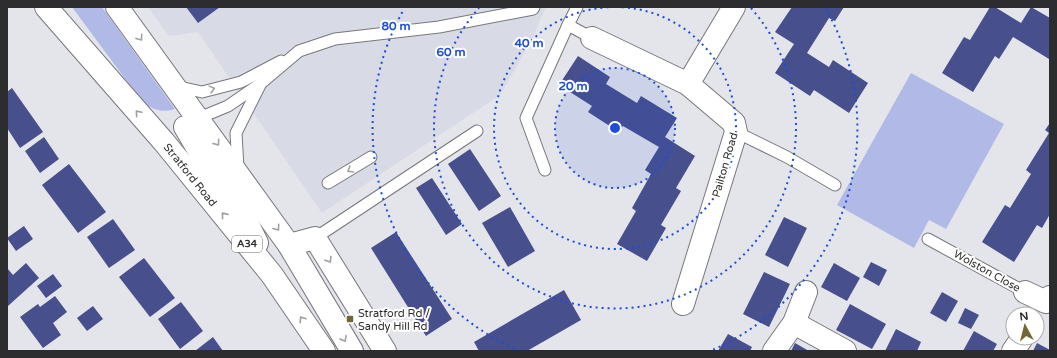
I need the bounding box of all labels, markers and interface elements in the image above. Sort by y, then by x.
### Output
text: 80 m [381,19,411,33]
one-way arrow [135,34,142,41]
text: 40 m [514,36,544,50]
text: 60 m [436,45,466,59]
text: 20 m [558,79,588,93]
one-way arrow [209,85,216,94]
one-way arrow [135,110,143,118]
centre of rings [608,121,622,135]
street label: Pailton Road [710,131,740,199]
one-way arrow [212,139,219,146]
street label: Stratford Road [161,141,219,209]
one-way arrow [347,165,354,173]
one-way arrow [221,213,228,220]
one-way arrow [272,223,279,230]
road number: A34 [232,236,262,252]
street label: Wolston Close [951,247,1023,295]
one-way arrow [324,256,331,263]
north arrow [1005,306,1045,346]
place label: Stratford Rd / Sandy Hill Rd [358,307,430,333]
text: N [1019,310,1029,324]
marker: Stratford Rd / Sandy Hill Rd [345,314,355,324]
one-way arrow [300,316,307,323]
one-way arrow [340,335,347,342]

